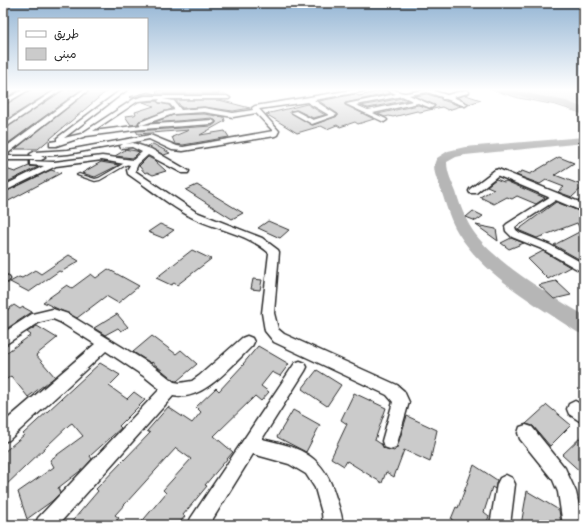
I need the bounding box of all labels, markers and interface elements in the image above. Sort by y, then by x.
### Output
legend [18,18,148,70]
text: طريق [54,27,79,42]
text: مبنى [54,47,77,62]

